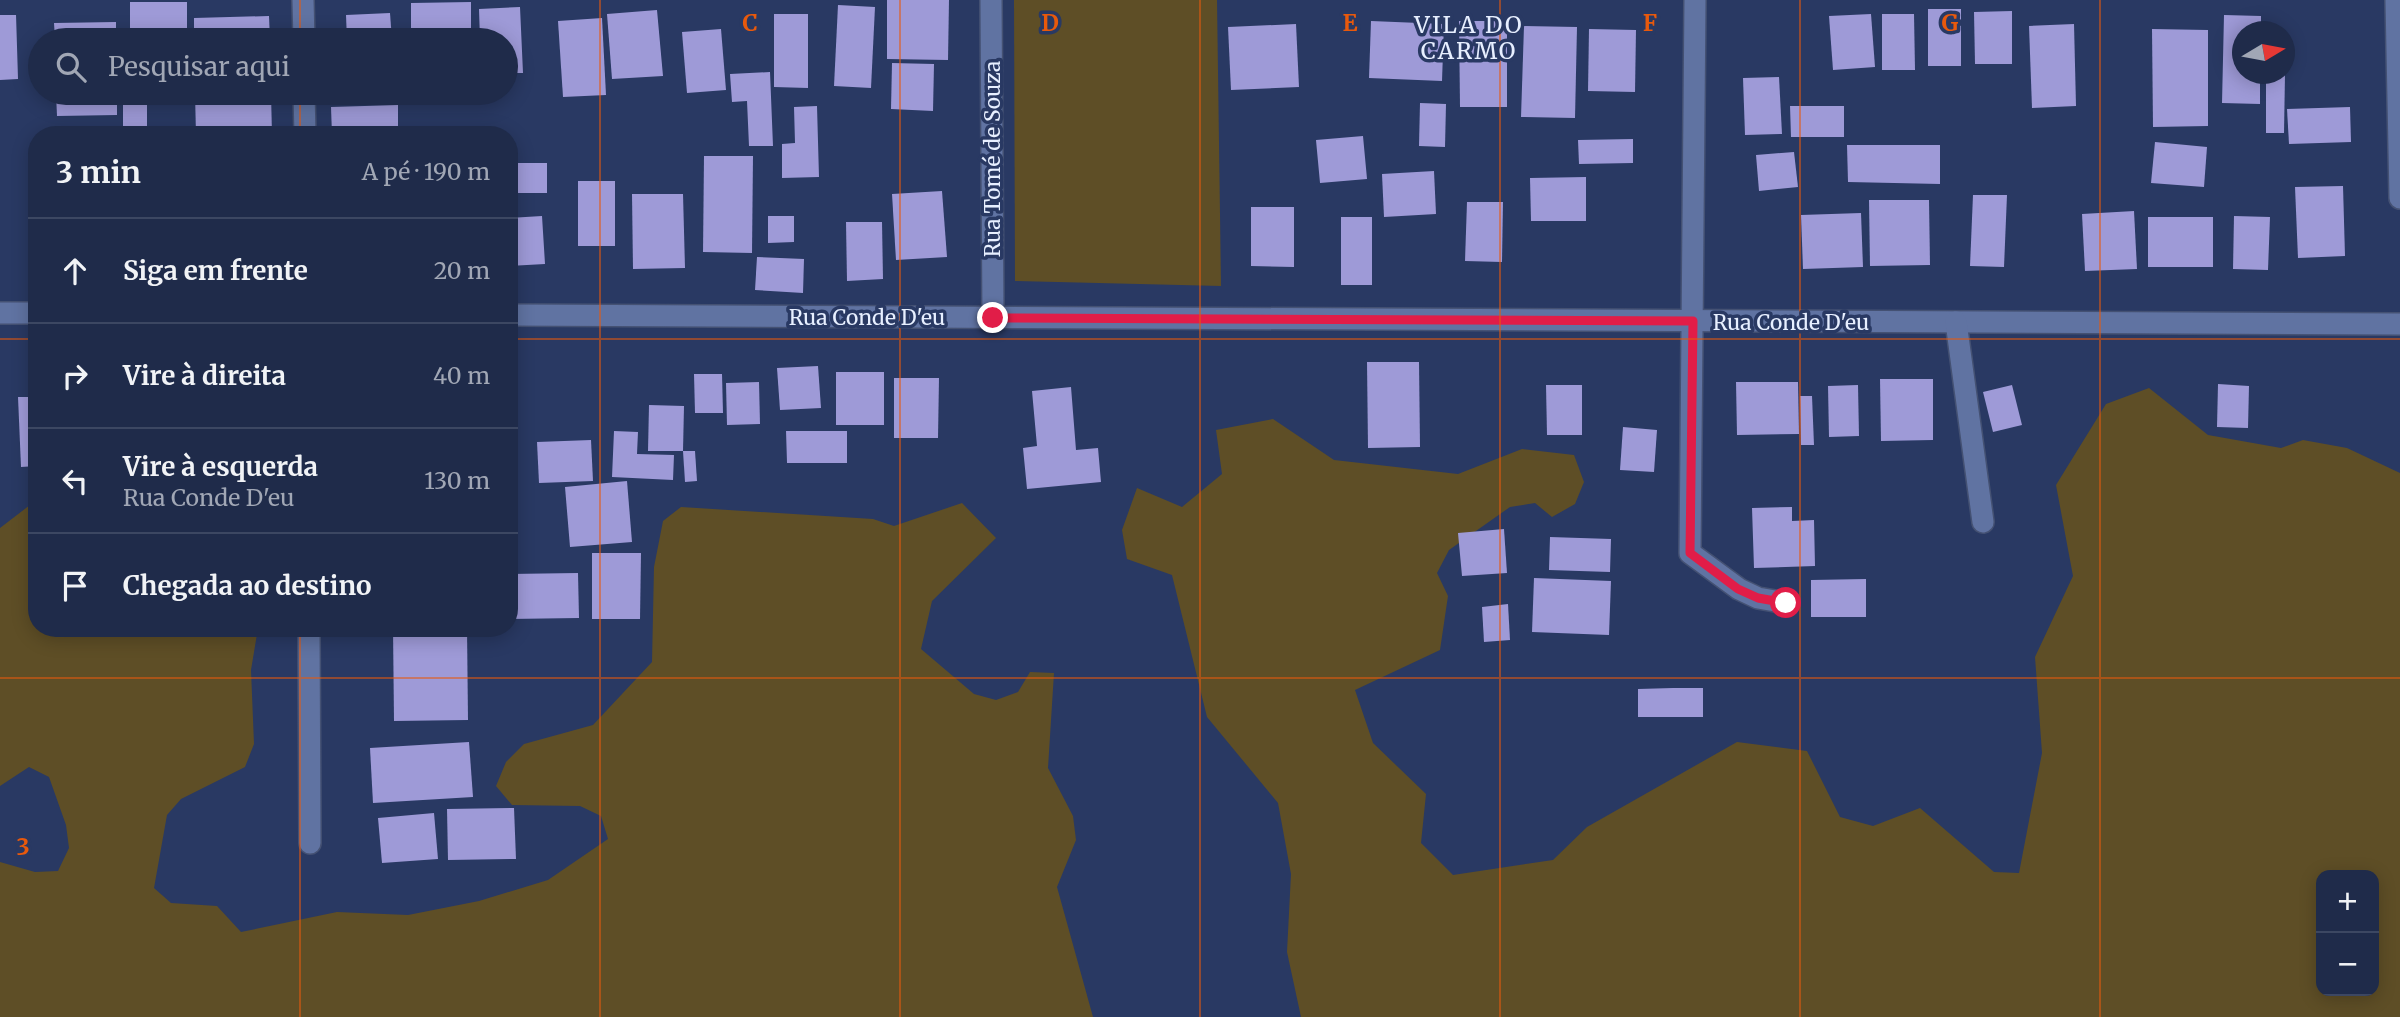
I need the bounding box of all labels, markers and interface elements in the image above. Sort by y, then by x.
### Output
text: C [742,8,758,37]
text: D [1041,8,1059,37]
text: E [1342,8,1358,37]
text: F [1643,8,1657,37]
text: G [1942,8,1959,37]
district label: VILA DO CARMO [1413,10,1524,65]
north arrow [2232,21,2295,84]
search box [28,28,518,105]
icon: search [52,48,90,86]
text: Pesquisar aqui [108,50,290,83]
street label: Rua Tomé de Souza [979,61,1006,257]
text: 3 min [56,153,141,191]
text: A pé · 190 m [362,157,490,186]
icon: ahead [56,252,94,290]
text: Siga em frente [123,254,308,287]
text: 20 m [434,256,490,285]
route end [977,302,1008,333]
street label: Rua Conde D'eu [789,304,945,331]
street label: Rua Conde D'eu [1713,309,1869,336]
icon: right [56,357,94,395]
text: Vire à direita [123,359,286,392]
text: 40 m [433,361,490,390]
text: Vire à esquerda [123,450,318,483]
icon: left [56,462,94,500]
text: 130 m [424,466,490,495]
text: Rua Conde D'eu [123,483,294,512]
icon: arrive [56,567,94,605]
text: Chegada ao destino [123,569,372,602]
route start [1770,587,1801,618]
text: 3 [16,832,30,861]
map controls [2316,870,2379,996]
button: + [2316,870,2379,933]
button: − [2316,933,2379,996]

